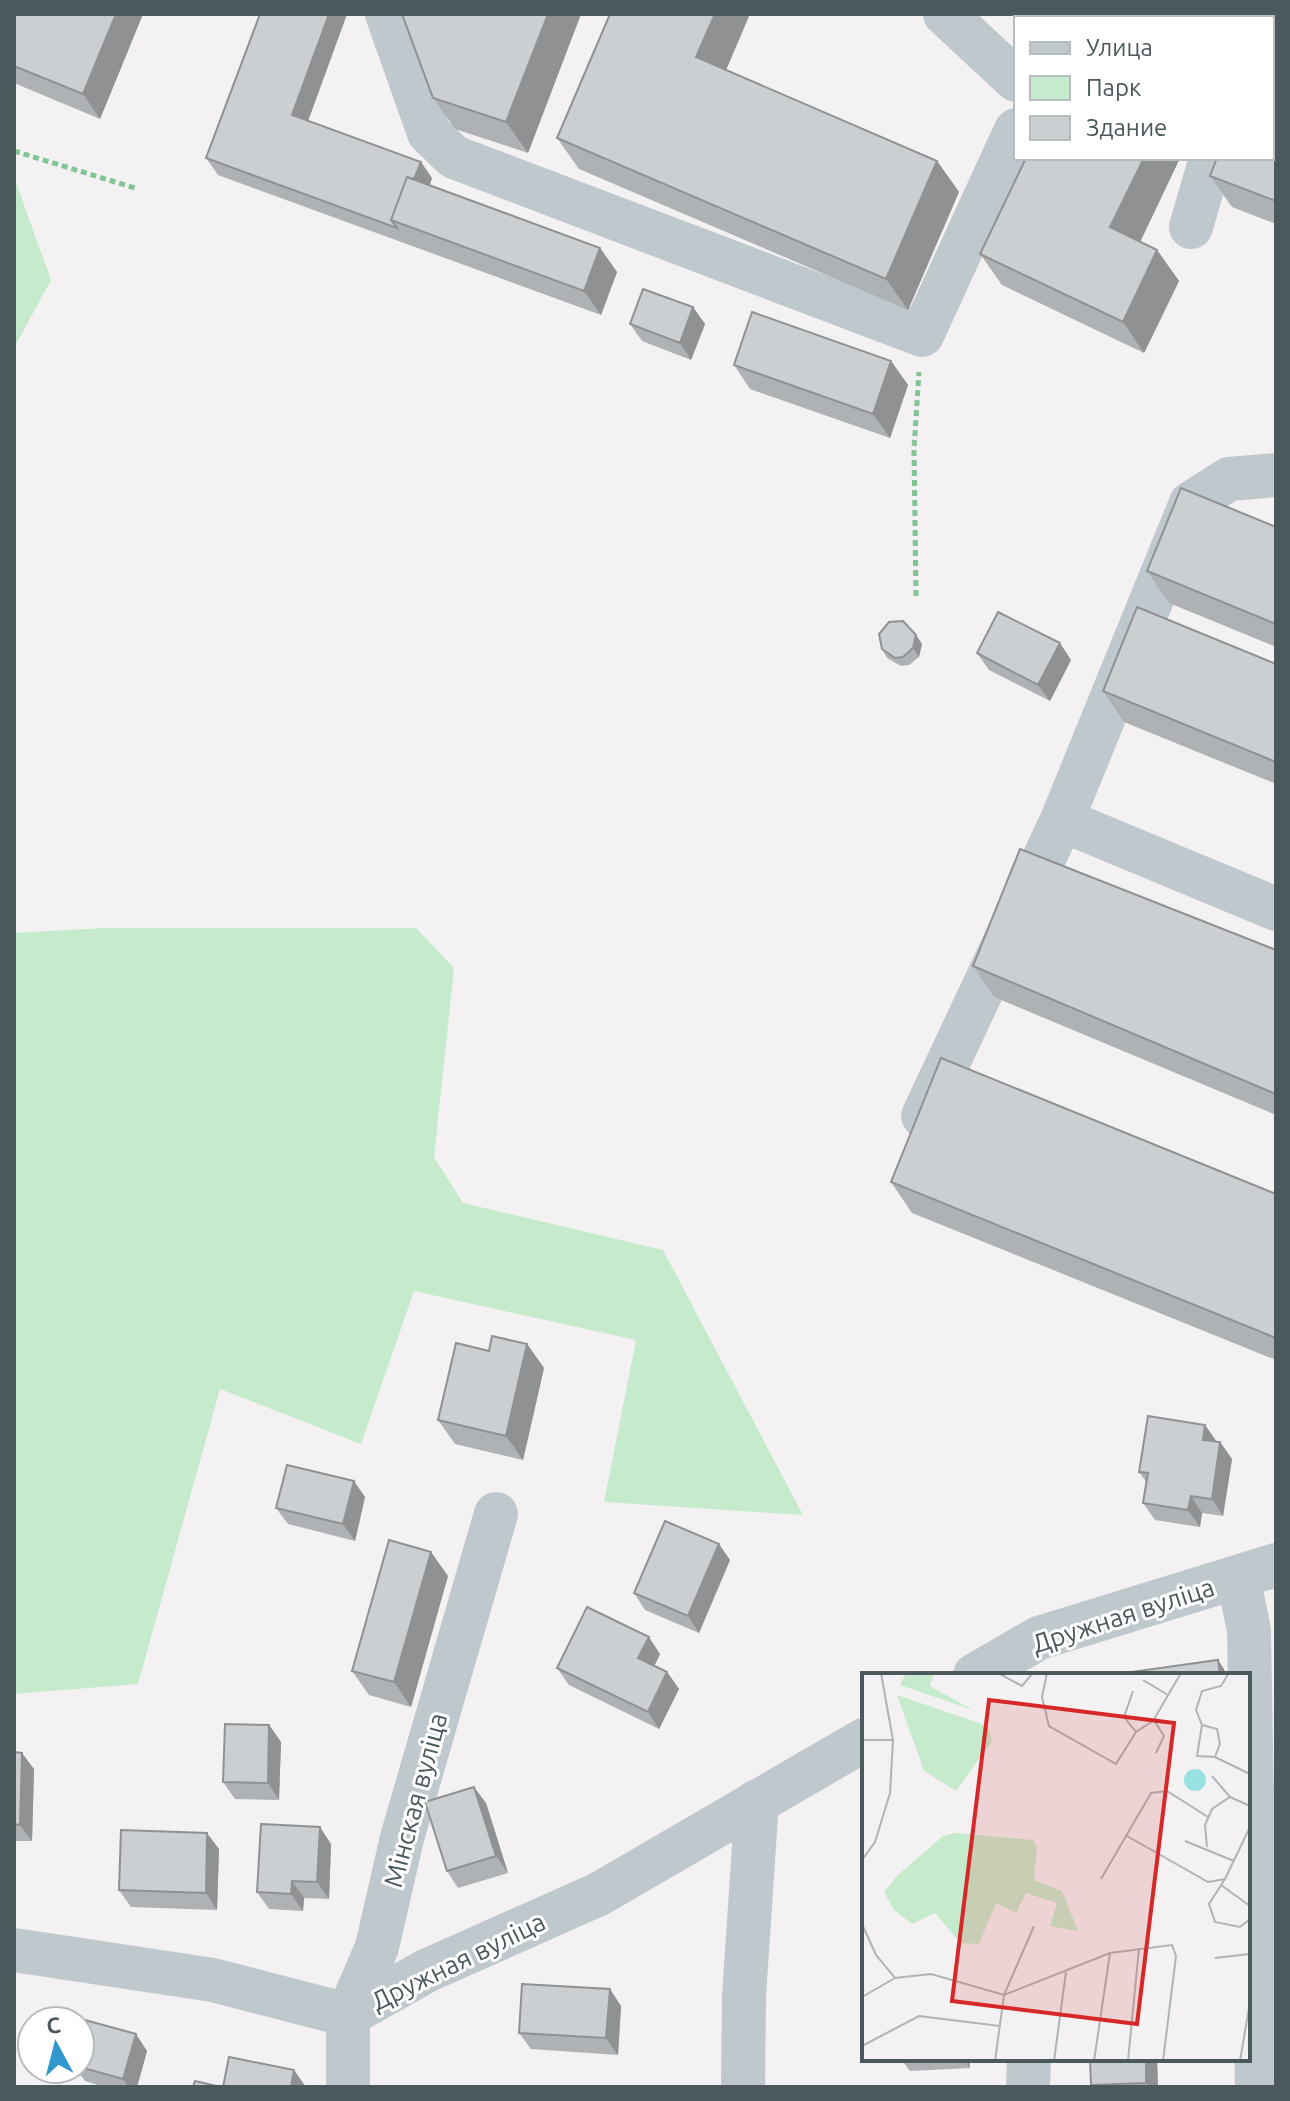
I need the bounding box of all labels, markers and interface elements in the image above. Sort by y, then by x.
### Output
legend [1014,16,1274,160]
text: Улица [1086,34,1153,61]
text: Парк [1086,74,1141,101]
text: Здание [1086,114,1167,141]
street label: Дружная вуліца [1028,1572,1218,1658]
inset map [862,1673,1250,2061]
street label: Мінская вуліца [378,1710,452,1890]
street label: Дружная вуліца [366,1906,550,2016]
north arrow [16,2005,96,2085]
text: С [45,2011,62,2038]

